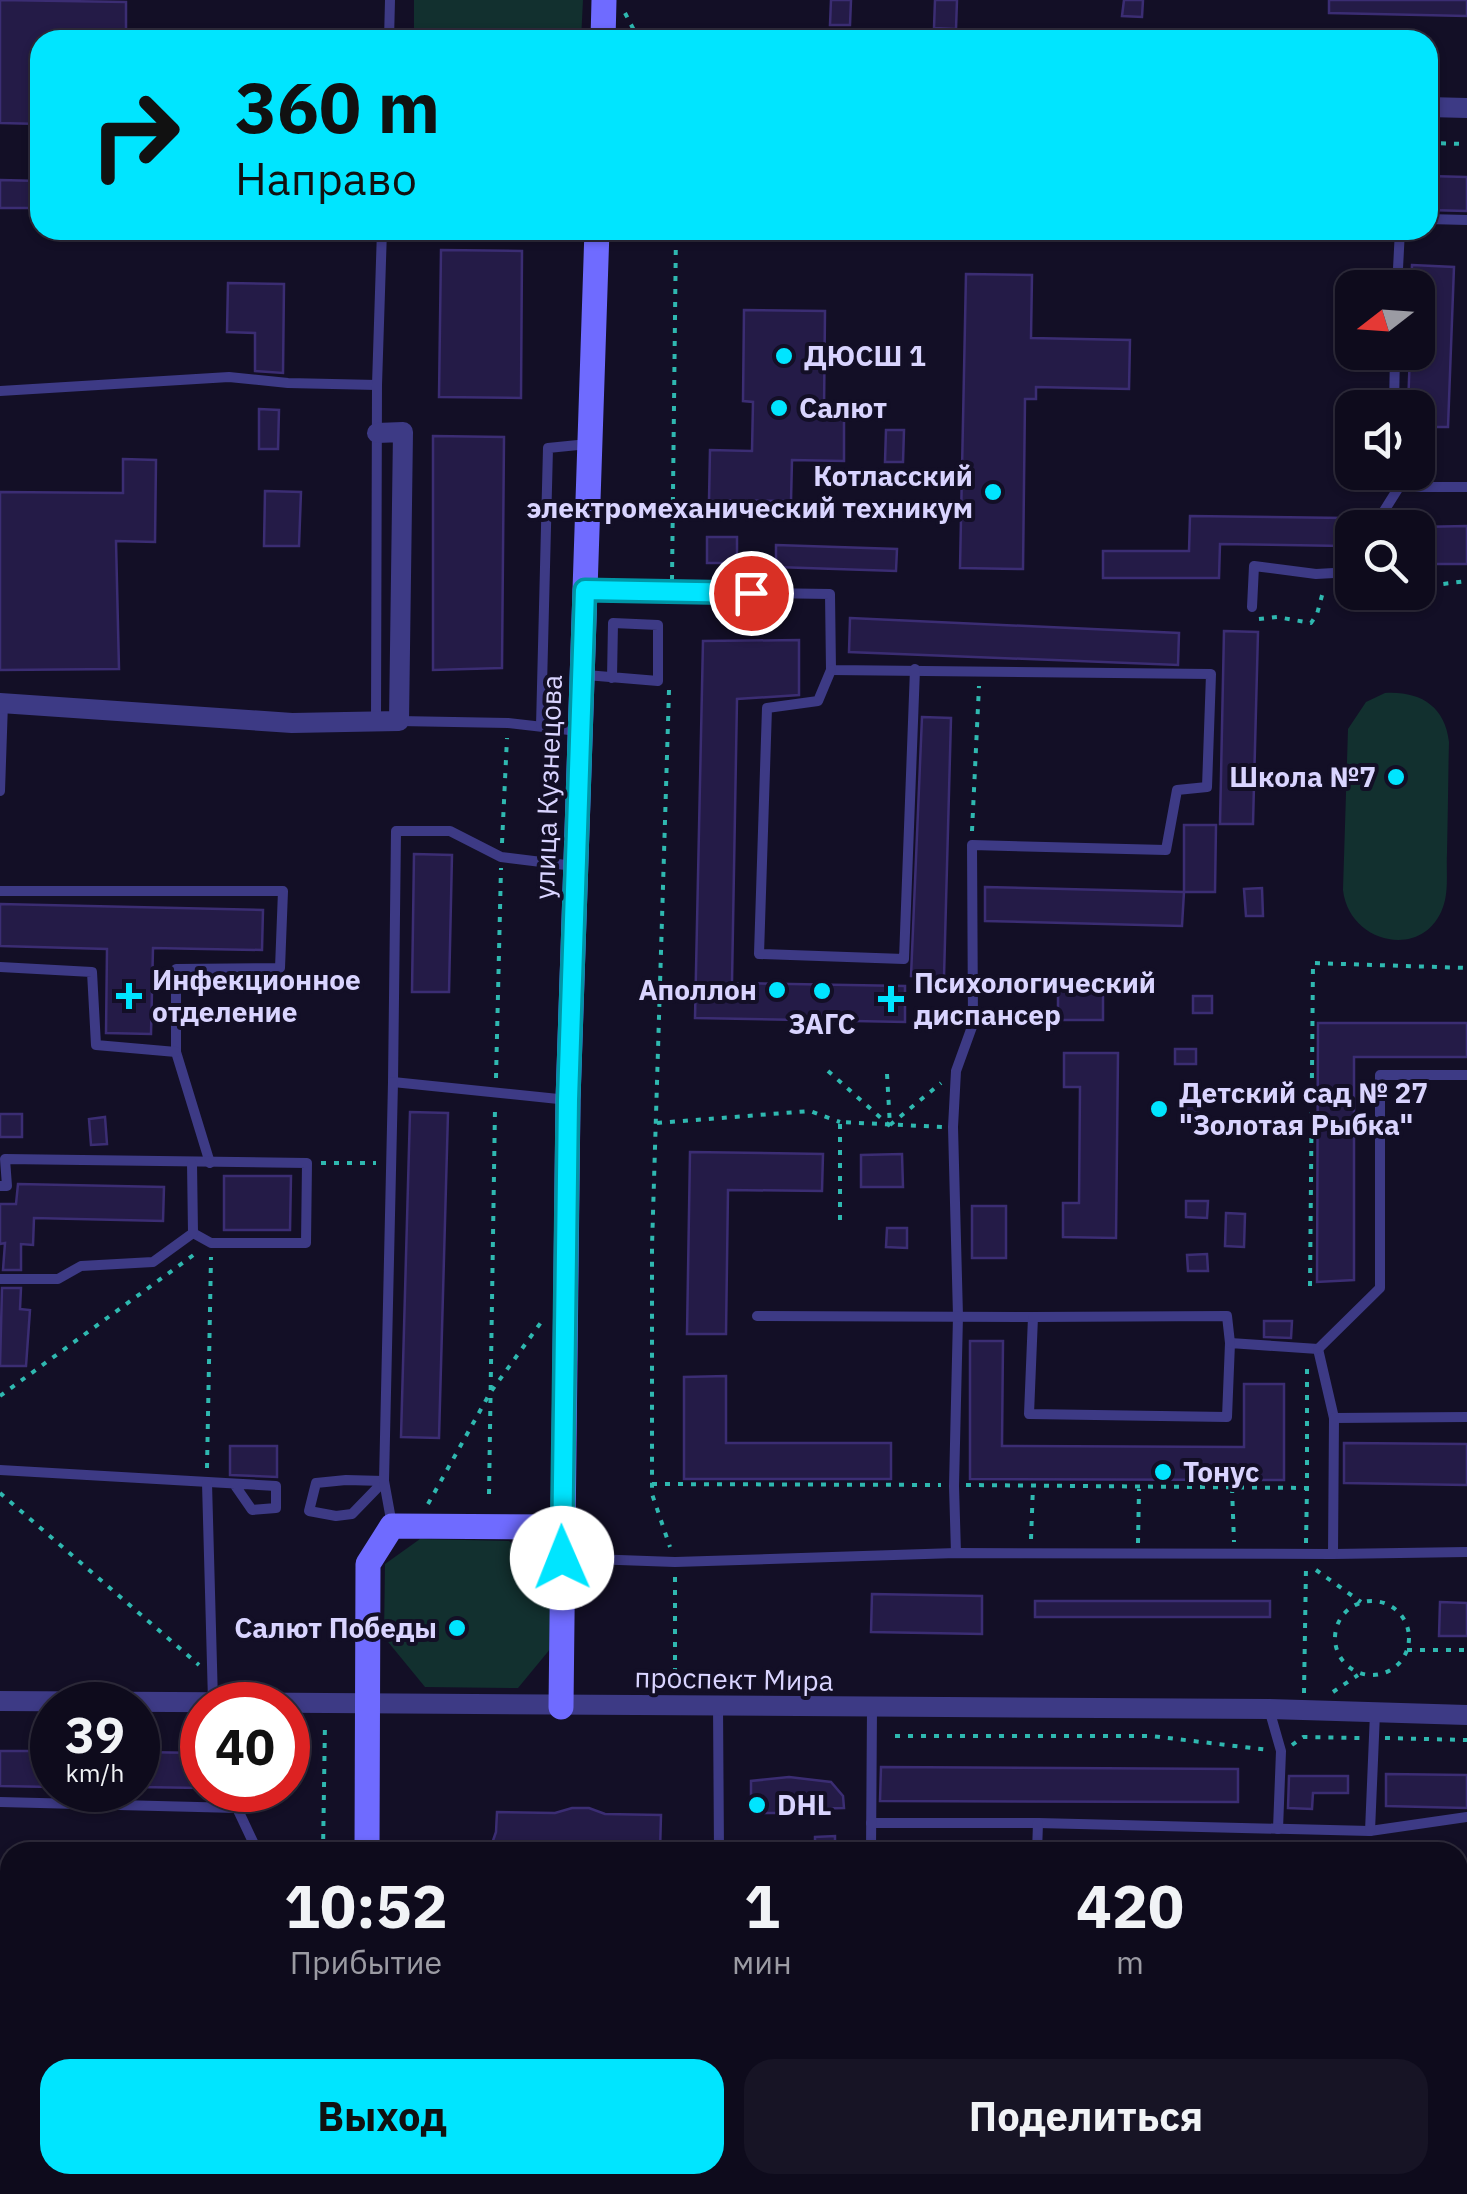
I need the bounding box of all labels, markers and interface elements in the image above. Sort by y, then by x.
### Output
text: 360 m [235,61,440,152]
icon: right [70,70,200,200]
text: Направо [235,149,417,207]
north arrow [1335,270,1435,370]
map controls [1335,270,1435,610]
place label: ДЮСШ 1 [804,337,926,374]
marker: ДЮСШ 1 [773,345,795,367]
place label: Салют [799,389,887,426]
button: sound [1335,390,1435,490]
marker: Салют [768,397,790,419]
place label: Котласский электромеханический техникум [526,457,973,526]
marker: Котласский электромеханический техникум [982,481,1004,503]
button: search [1335,510,1435,610]
pin [709,551,794,636]
icon: arrive [724,566,779,621]
street label: улица Кузнецова [525,674,570,900]
place label: Школа №7 [1229,758,1376,795]
marker: Школа №7 [1385,766,1407,788]
place label: Инфекционное отделение [152,961,361,1030]
place label: Психологический диспансер [914,964,1156,1033]
place label: Аполлон [638,971,757,1008]
marker: Аполлон [766,979,788,1001]
marker: ЗАГС [811,980,833,1002]
marker: Инфекционное отделение [116,983,142,1009]
marker: Психологический диспансер [878,986,904,1012]
place label: ЗАГС [788,1005,856,1042]
place label: Детский сад № 27 "Золотая Рыбка" [1179,1074,1428,1143]
marker: Детский сад № 27 "Золотая Рыбка" [1148,1098,1170,1120]
place label: Тонус [1183,1453,1259,1490]
marker: Тонус [1152,1461,1174,1483]
position arrow [510,1506,614,1610]
place label: Салют Победы [234,1609,437,1646]
marker: Салют Победы [446,1617,468,1639]
street label: проспект Мира [634,1658,834,1699]
speed limit sign: 40 [180,1682,310,1812]
text: 39 [65,1702,125,1767]
text: km/h [66,1756,124,1789]
place label: DHL [777,1786,832,1823]
marker: DHL [746,1794,768,1816]
text: 10:52 [284,1866,448,1945]
text: 1 [744,1866,780,1945]
text: 420 [1076,1866,1184,1945]
text: Прибытие [290,1941,442,1983]
text: мин [732,1941,792,1983]
text: m [1116,1941,1144,1983]
button: Выход [40,2059,724,2174]
button: Поделиться [744,2059,1428,2174]

